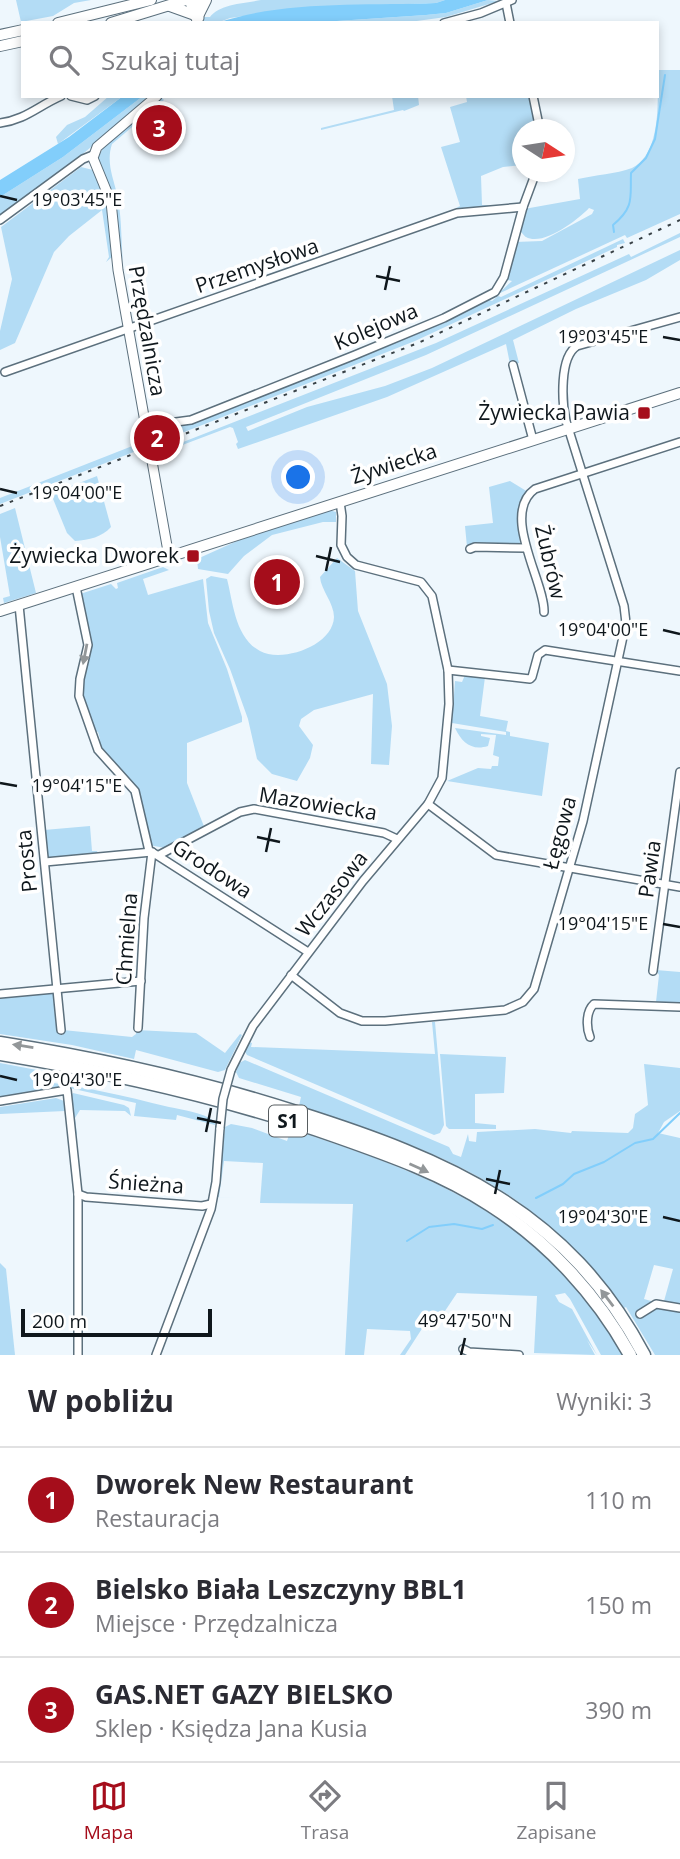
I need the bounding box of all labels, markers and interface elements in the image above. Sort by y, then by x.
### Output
search box [21,21,659,98]
icon: search [45,41,83,79]
text: Szukaj tutaj [101,42,240,78]
pin: 3 [136,102,182,154]
north arrow [512,119,575,182]
text: 19°03'45"E [32,187,122,211]
street label: Przemysłowa [191,231,322,299]
street label: Przędzalnicza [123,263,173,398]
street label: Kolejowa [329,296,422,356]
text: 19°03'45"E [558,324,648,348]
place label: Żywiecka Pawia [478,398,630,426]
marker: Żywiecka Pawia [636,405,652,421]
pin: 2 [134,412,180,464]
street label: Żywiecka [347,436,440,490]
your location [281,460,315,494]
text: 19°04'00"E [32,480,122,504]
street label: Żubrów [529,522,573,602]
place label: Żywiecka Dworek [9,541,179,569]
marker: Żywiecka Dworek [185,548,201,564]
pin: 1 [254,556,300,608]
text: 19°04'00"E [558,617,648,641]
one-way arrow [80,643,91,665]
text: 19°04'15"E [32,773,122,797]
street label: Mazowiecka [257,780,379,826]
street label: Łęgowa [536,793,582,872]
street label: Prosta [9,828,43,894]
street label: Grodowa [167,832,258,904]
street label: Pawia [631,838,667,899]
street label: Wczasowa [289,845,374,942]
street label: Chmielna [109,892,143,986]
text: 19°04'15"E [558,911,648,935]
one-way arrow [12,1040,34,1051]
text: 19°04'30"E [32,1067,122,1091]
road number: S1 [269,1106,307,1136]
one-way arrow [409,1163,430,1174]
street label: Śnieżna [107,1166,185,1200]
text: 19°04'30"E [558,1204,648,1228]
one-way arrow [600,1289,615,1307]
scale bar [21,1306,212,1338]
text: 200 m [32,1308,87,1334]
text: 49°47'50"N [418,1308,512,1332]
text: W pobliżu [28,1380,174,1421]
text: Wyniki: 3 [556,1385,652,1417]
text: Dworek New Restaurant [95,1466,414,1502]
text: 1 [44,1484,58,1516]
text: 110 m [585,1484,652,1516]
text: Restauracja [95,1502,220,1534]
text: Bielsko Biała Leszczyny BBL1 [95,1571,467,1607]
text: 2 [44,1589,58,1621]
text: 150 m [585,1589,652,1621]
text: Miejsce · Przędzalnicza [95,1607,338,1639]
text: GAS.NET GAZY BIELSKO [95,1676,393,1712]
text: 3 [44,1694,58,1726]
text: 390 m [585,1694,652,1726]
text: Sklep · Księdza Jana Kusia [95,1712,367,1744]
tab: Mapa [84,1777,134,1845]
tab: Trasa [301,1777,349,1845]
tab: Zapisane [517,1777,596,1845]

